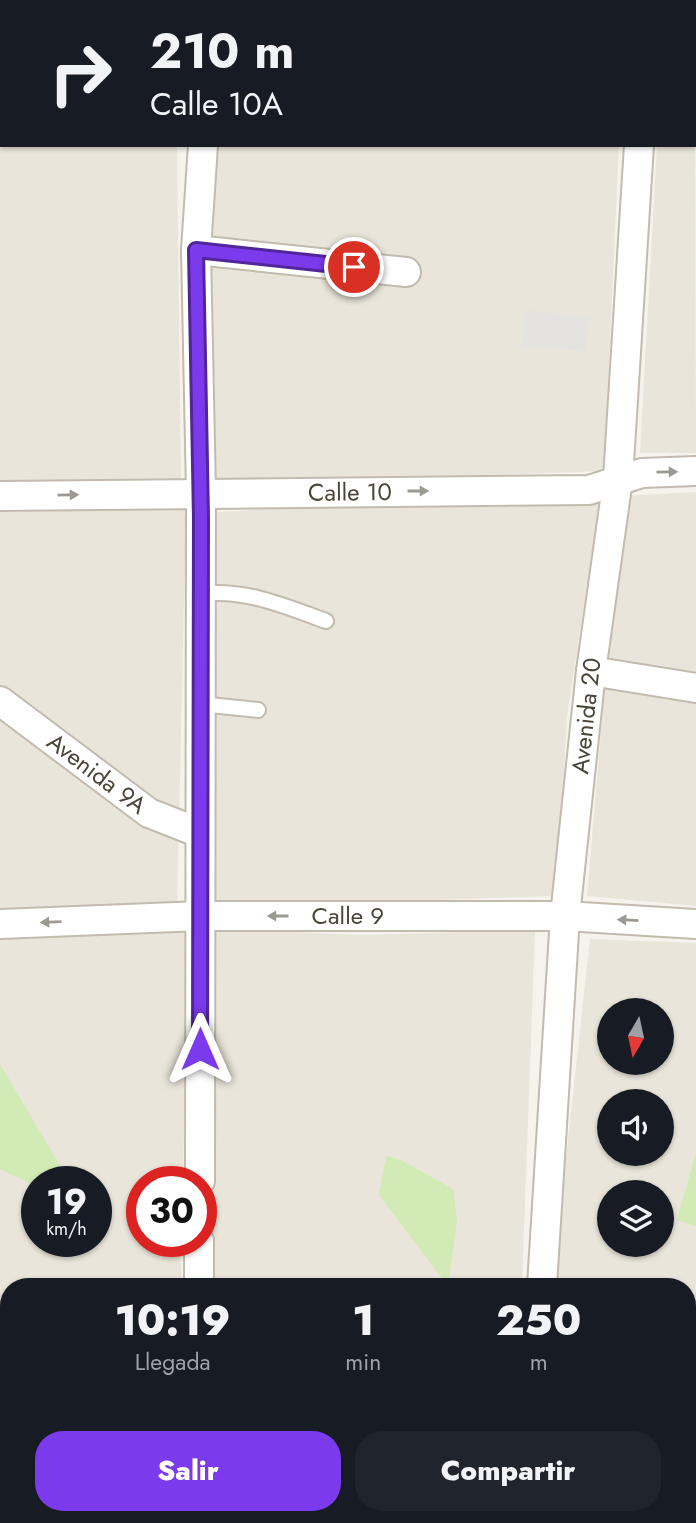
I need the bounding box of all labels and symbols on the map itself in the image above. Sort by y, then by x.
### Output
pin [324,237,384,297]
one-way arrow [657,466,679,478]
street label: Calle 10 [308,474,392,510]
one-way arrow [407,486,429,497]
one-way arrow [57,489,79,501]
street label: Avenida 20 [562,655,610,776]
street label: Avenida 9A [40,724,154,822]
street label: Calle 9 [312,898,384,933]
one-way arrow [267,910,289,922]
one-way arrow [617,914,639,925]
one-way arrow [39,917,61,928]
north arrow [597,998,674,1074]
position arrow [163,1012,237,1086]
speed limit sign: 30 [126,1166,217,1257]

